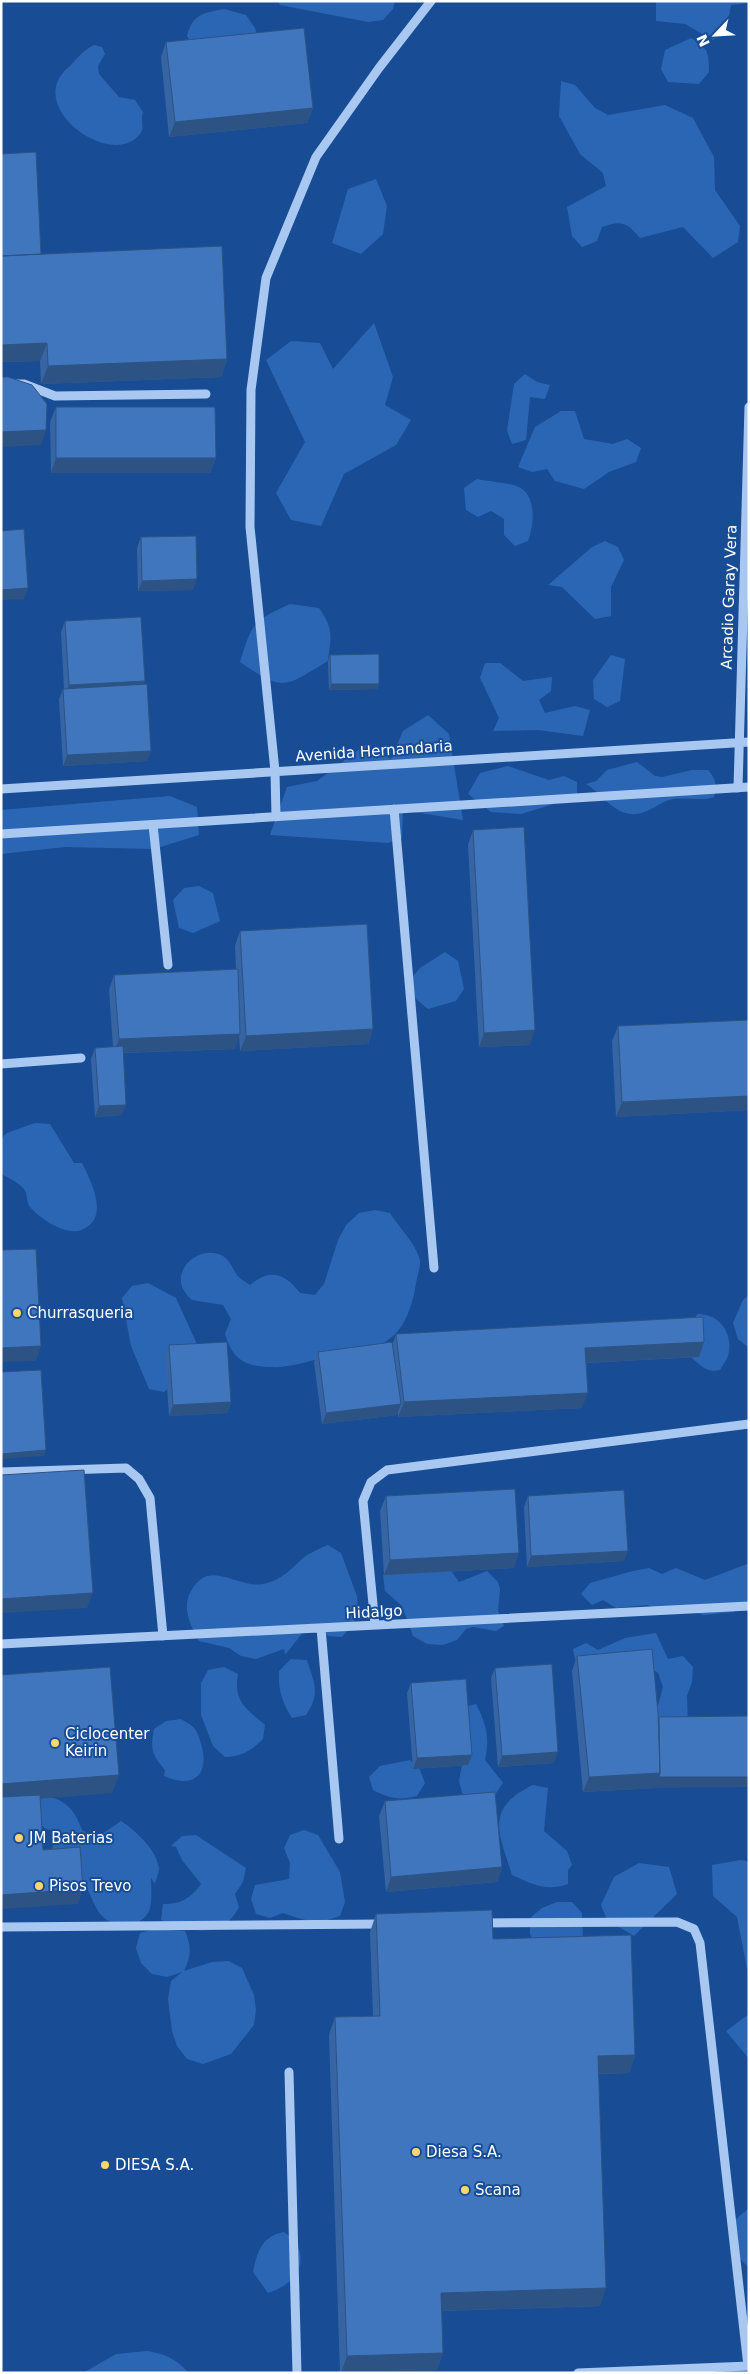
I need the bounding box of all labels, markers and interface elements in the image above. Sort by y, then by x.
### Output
north arrow [690,10,740,60]
text: N [693,32,713,49]
street label: Arcadio Garay Vera [717,524,741,670]
street label: Avenida Hernandaria [295,737,453,765]
place label: Churrasqueria [27,1304,133,1322]
marker: Churrasqueria [11,1307,23,1319]
street label: Hidalgo [345,1602,403,1622]
place label: Ciclocenter Keirin [65,1725,150,1760]
marker: Ciclocenter Keirin [49,1737,61,1749]
place label: JM Baterias [28,1829,113,1847]
marker: JM Baterias [13,1832,25,1844]
place label: Pisos Trevo [49,1877,132,1895]
marker: Pisos Trevo [33,1880,45,1892]
place label: Diesa S.A. [426,2143,502,2161]
marker: Diesa S.A. [410,2146,422,2158]
place label: DIESA S.A. [115,2156,194,2174]
marker: DIESA S.A. [99,2159,111,2171]
place label: Scana [475,2181,521,2199]
marker: Scana [459,2184,471,2196]

